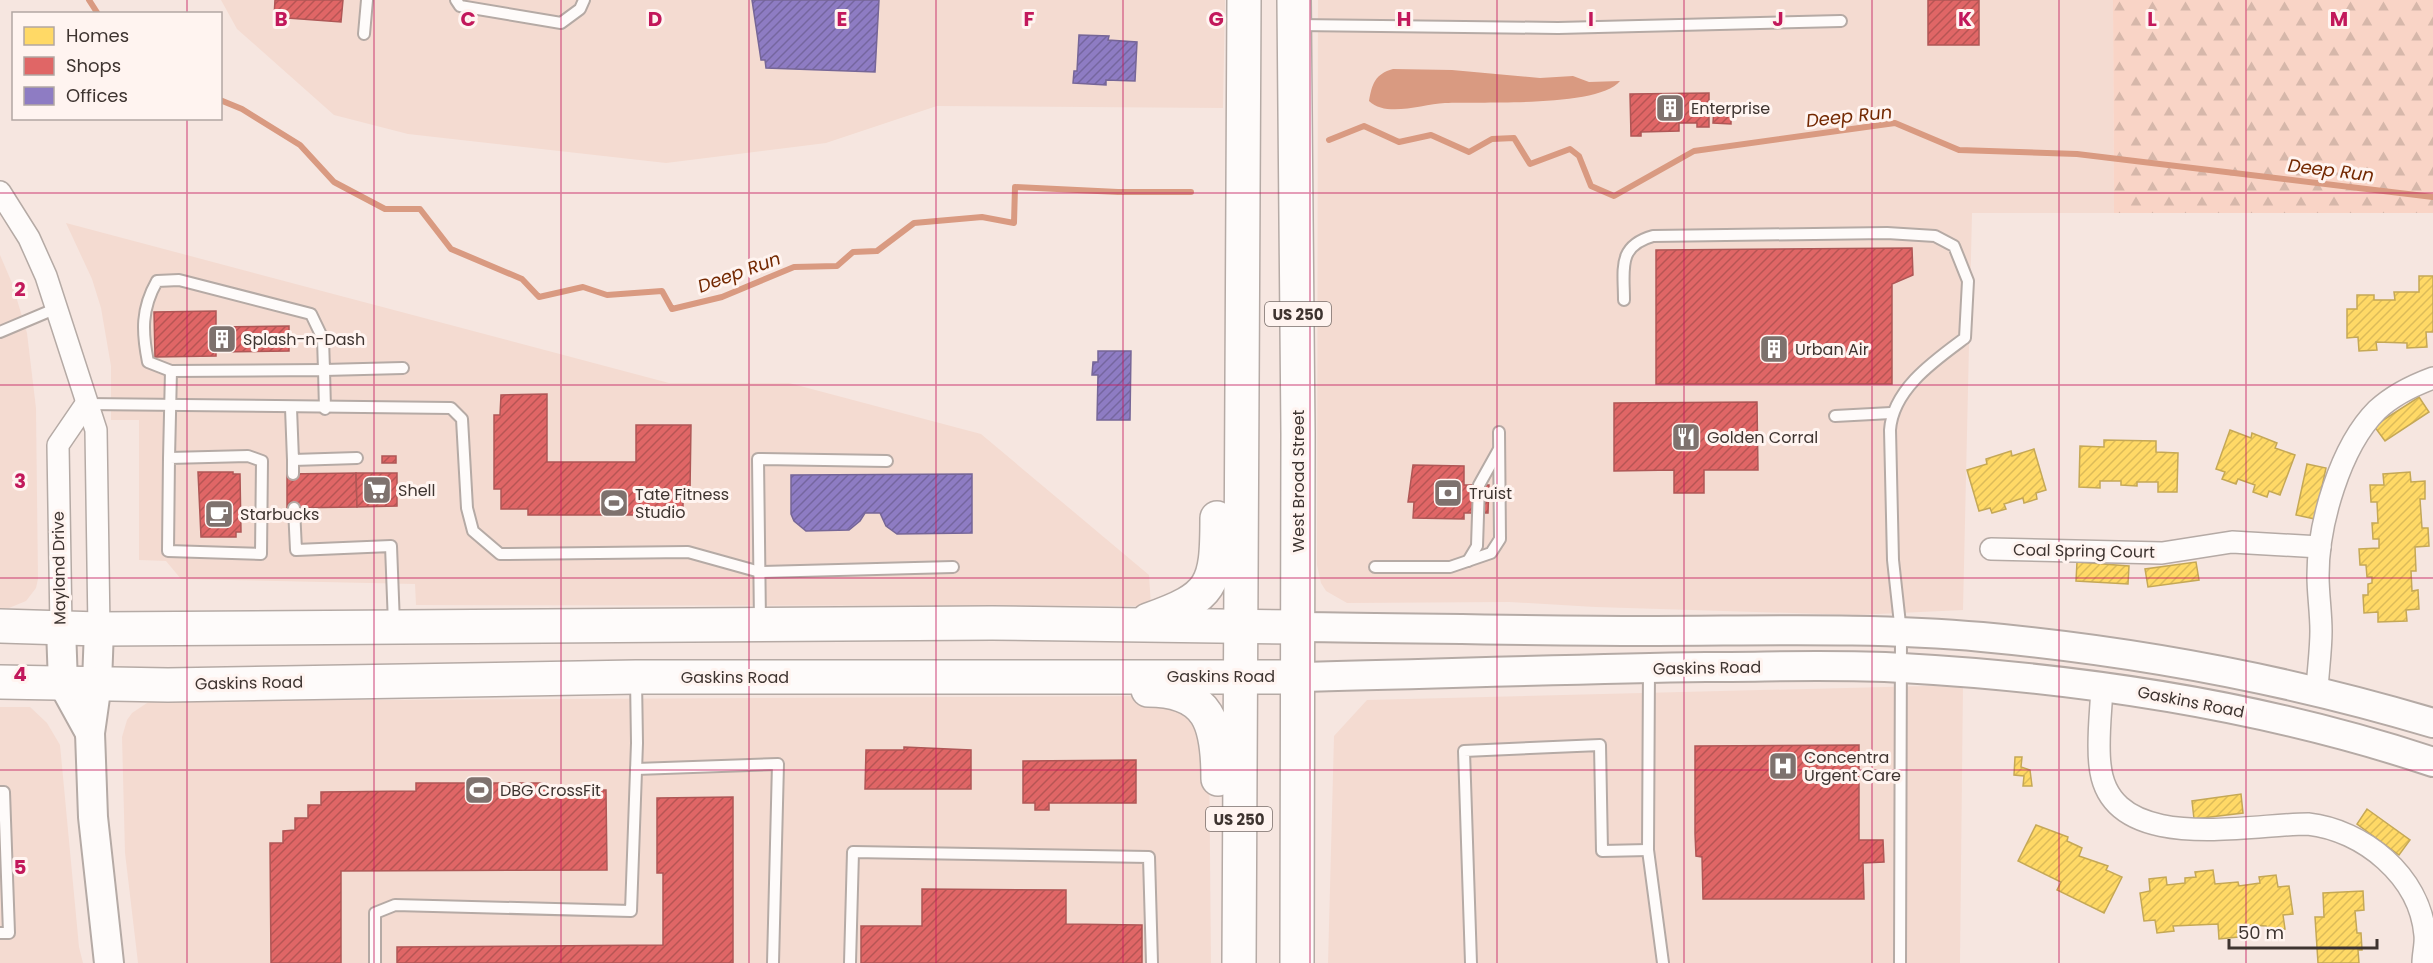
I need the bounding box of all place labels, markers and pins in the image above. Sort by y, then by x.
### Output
building icon: Enterprise [1654,92,1686,124]
place label: Enterprise [1691,97,1770,120]
building icon: Splash-n-Dash [206,323,238,355]
place label: Splash-n-Dash [243,328,365,351]
building icon: Urban Air [1758,333,1790,365]
place label: Urban Air [1795,338,1869,361]
restaurant icon: Golden Corral [1670,421,1702,453]
place label: Golden Corral [1707,426,1818,449]
supermarket icon: Shell [361,474,393,506]
bank icon: Truist [1432,477,1464,509]
place label: Shell [398,479,435,502]
place label: Truist [1469,482,1512,505]
place label: Tate Fitness Studio [635,483,729,524]
sports icon: Tate Fitness Studio [598,487,630,519]
cafe icon: Starbucks [203,498,235,530]
place label: Starbucks [240,503,319,526]
place label: Concentra Urgent Care [1804,746,1901,787]
hospital icon: Concentra Urgent Care [1767,750,1799,782]
sports icon: DBG CrossFit [463,774,495,806]
place label: DBG CrossFit [500,779,601,802]

